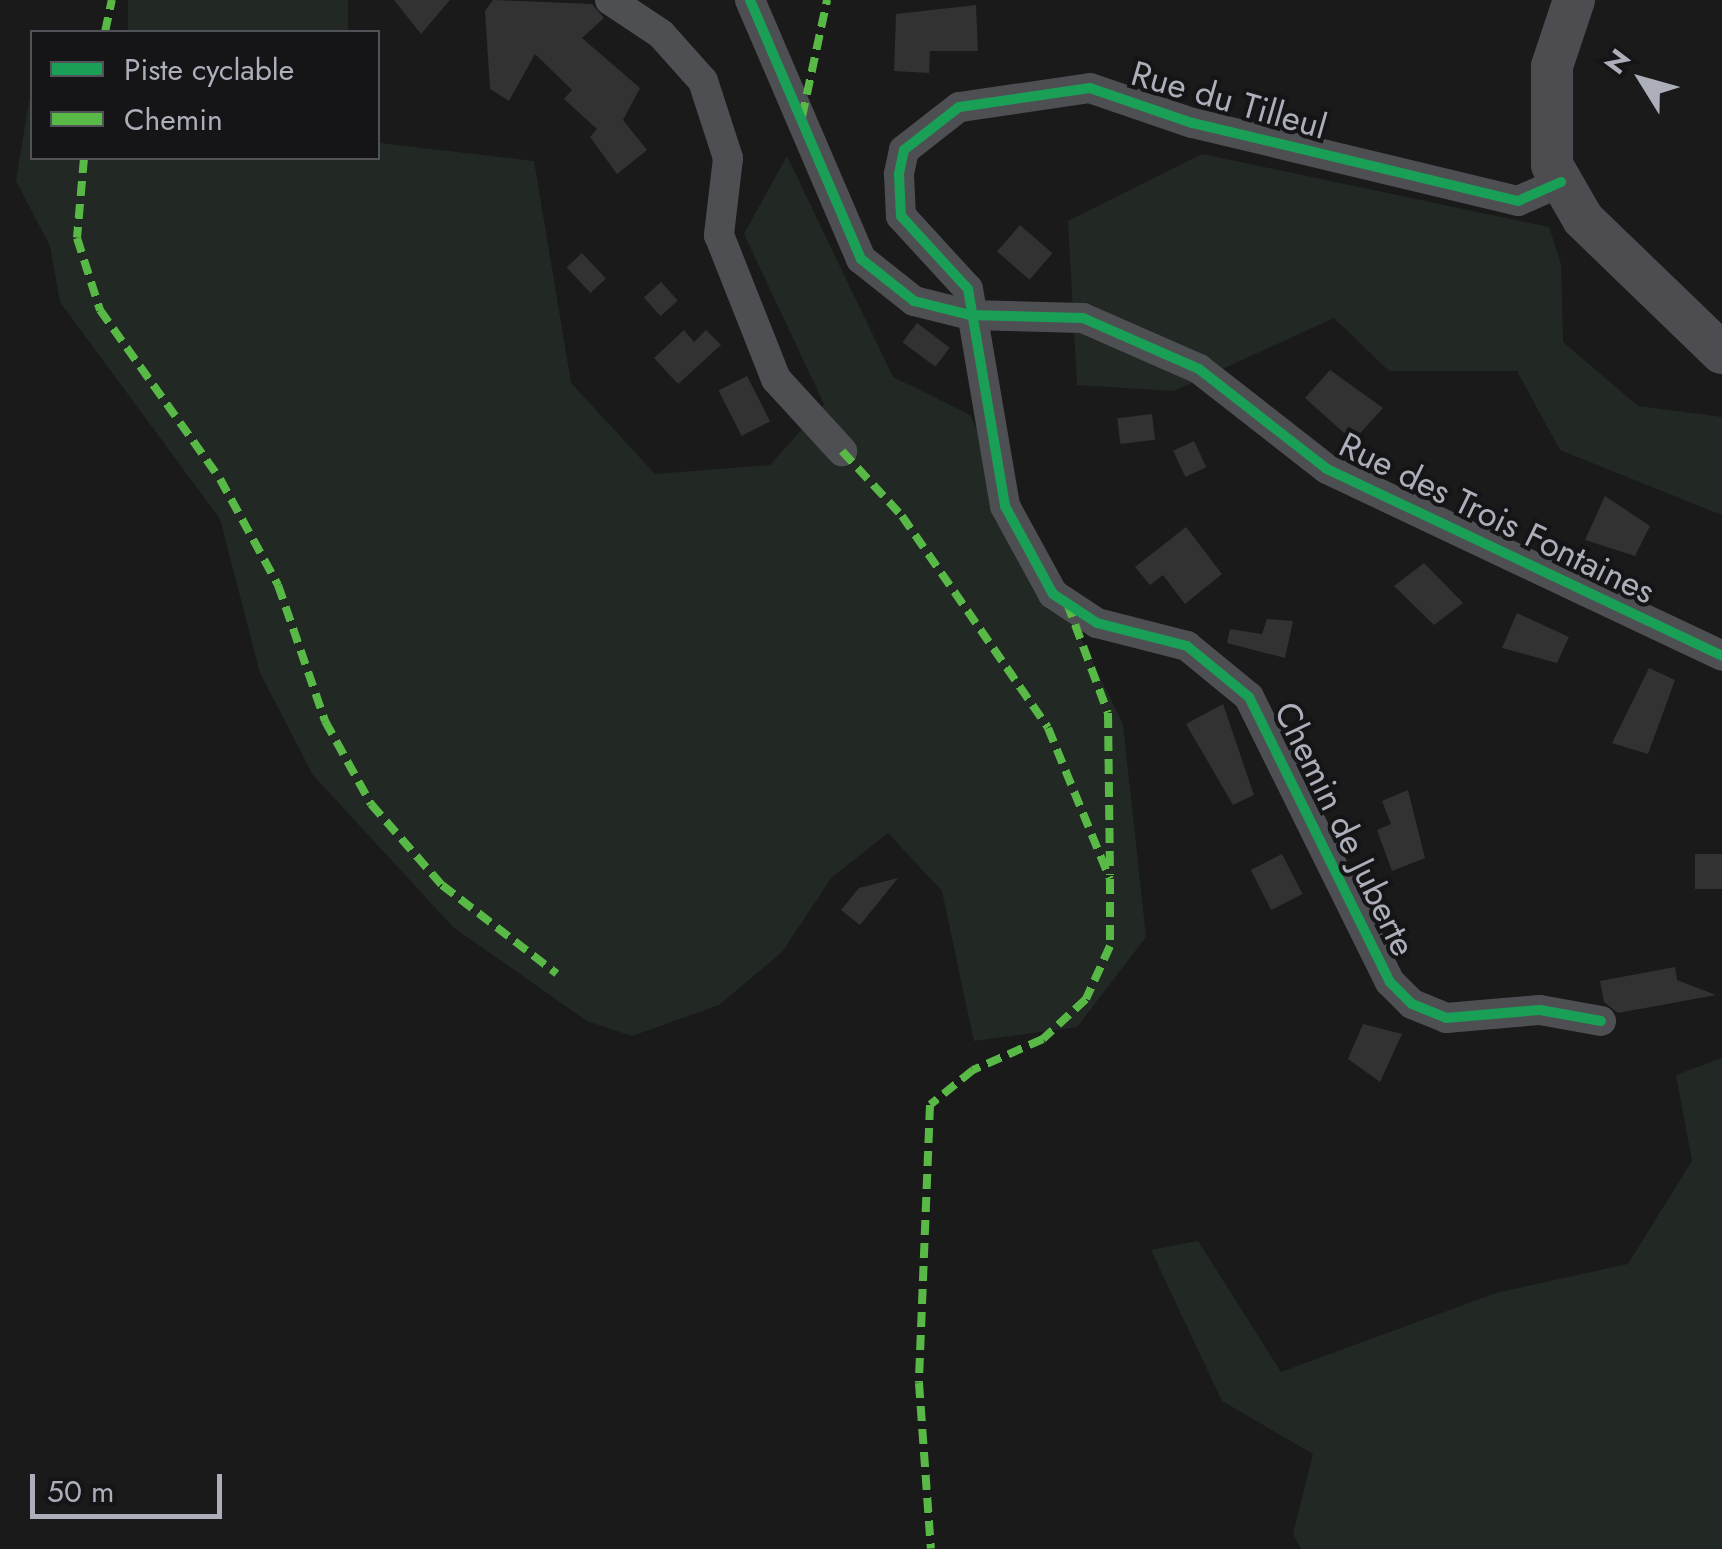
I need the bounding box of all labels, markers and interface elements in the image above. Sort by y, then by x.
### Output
legend [30,30,380,160]
north arrow [1592,30,1692,130]
text: N [1595,40,1641,83]
text: Piste cyclable [124,48,294,91]
street label: Rue du Tilleul [1126,52,1332,148]
text: Chemin [124,98,223,141]
street label: Rue des Trois Fontaines [1332,423,1662,613]
street label: Chemin de Juberte [1265,695,1425,963]
scale bar [35,1454,228,1516]
text: 50 m [47,1470,114,1513]

